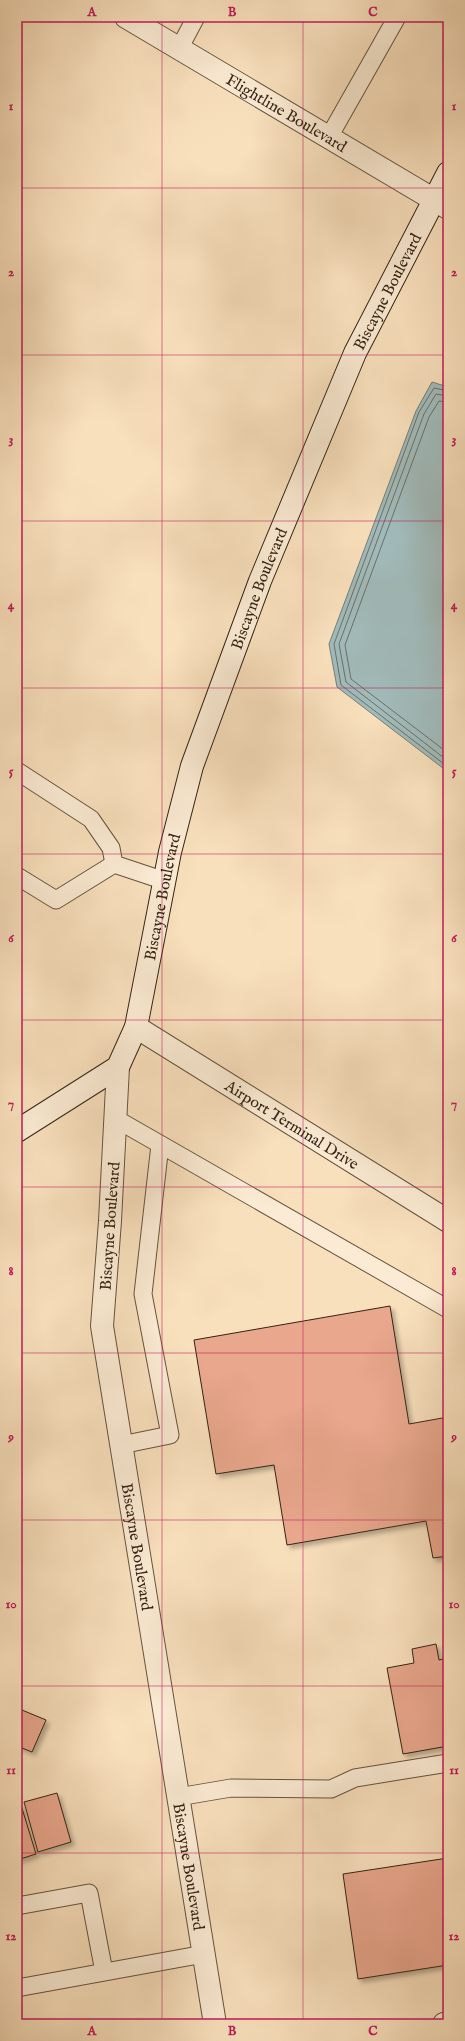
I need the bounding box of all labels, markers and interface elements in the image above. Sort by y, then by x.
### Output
text: A [87,4,98,21]
text: B [228,4,237,21]
text: C [368,4,378,21]
street label: Flightline Boulevard [222,71,350,158]
text: 1 [9,98,14,115]
text: 1 [452,98,457,115]
street label: Biscayne Boulevard [350,230,427,354]
text: 2 [8,264,14,281]
text: 2 [451,264,457,281]
text: 3 [9,431,14,448]
text: 3 [452,431,457,448]
street label: Biscayne Boulevard [228,525,293,653]
text: 4 [8,597,15,614]
text: 4 [451,597,458,614]
text: 5 [9,763,14,780]
text: 5 [452,763,457,780]
street label: Biscayne Boulevard [141,831,186,962]
text: 6 [8,930,14,947]
text: 6 [451,930,457,947]
street label: Airport Terminal Drive [220,1076,362,1175]
text: 7 [8,1096,14,1113]
text: 7 [451,1096,457,1113]
street label: Biscayne Boulevard [97,1161,125,1291]
text: 8 [8,1263,14,1280]
text: 8 [451,1263,457,1280]
text: 9 [7,1429,14,1446]
text: 9 [450,1429,457,1446]
street label: Biscayne Boulevard [116,1482,156,1613]
text: 10 [5,1596,17,1613]
text: 10 [448,1596,460,1613]
text: 11 [6,1762,16,1779]
text: 11 [449,1762,459,1779]
street label: Biscayne Boulevard [167,1802,208,1932]
text: 12 [6,1928,16,1945]
text: 12 [449,1928,459,1945]
text: A [87,2023,98,2040]
text: B [228,2023,237,2040]
text: C [368,2023,378,2040]

